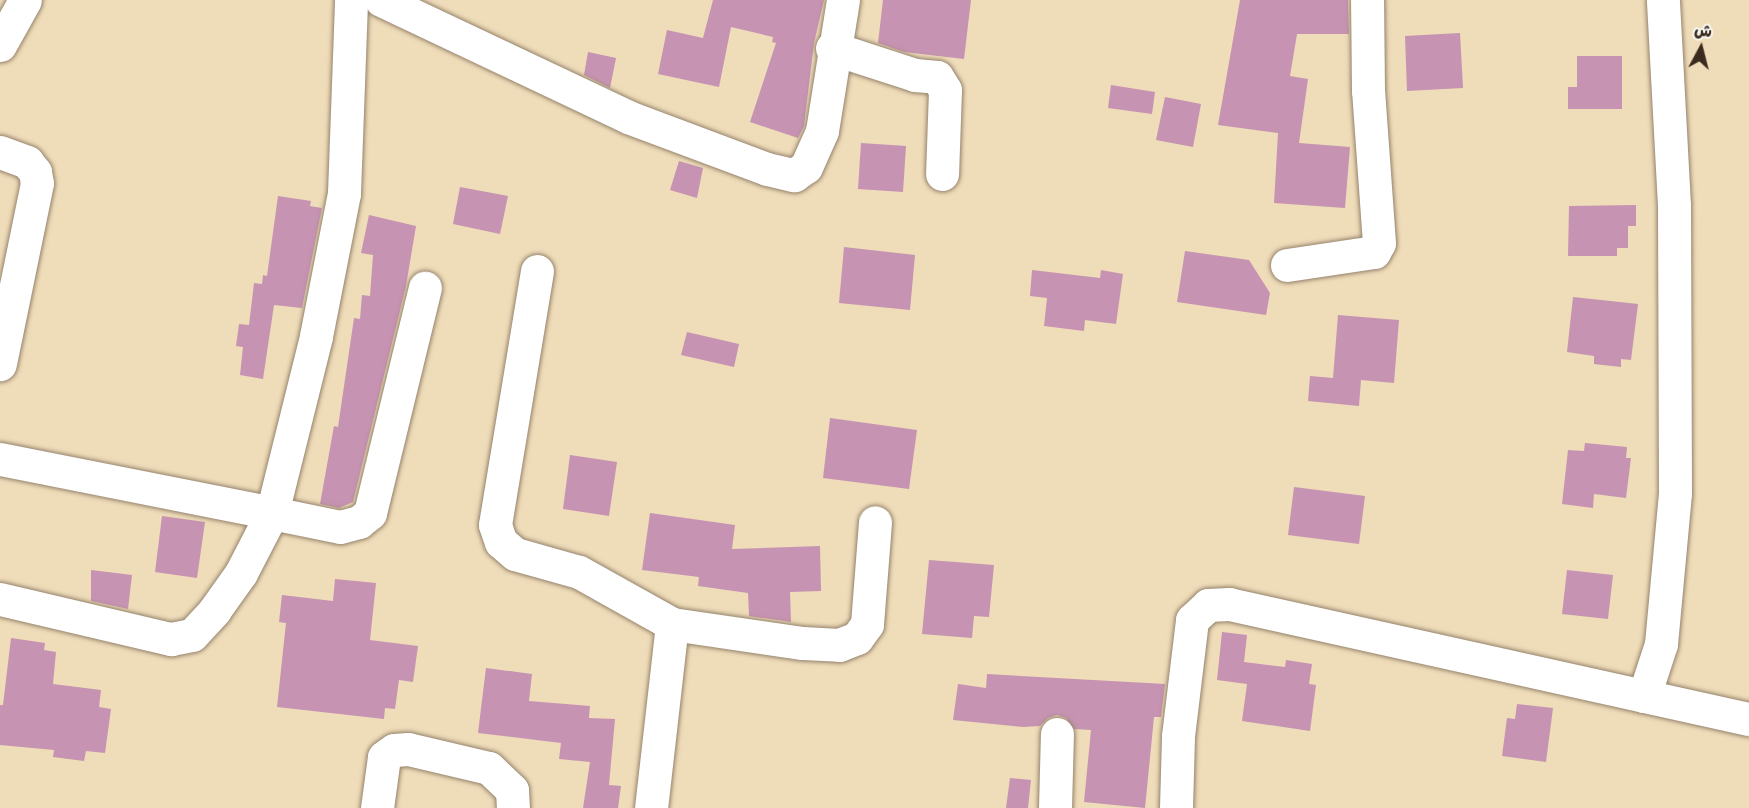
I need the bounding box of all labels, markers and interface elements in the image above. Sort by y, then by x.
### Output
north arrow [1671,18,1731,78]
text: ش [1693,18,1713,42]

